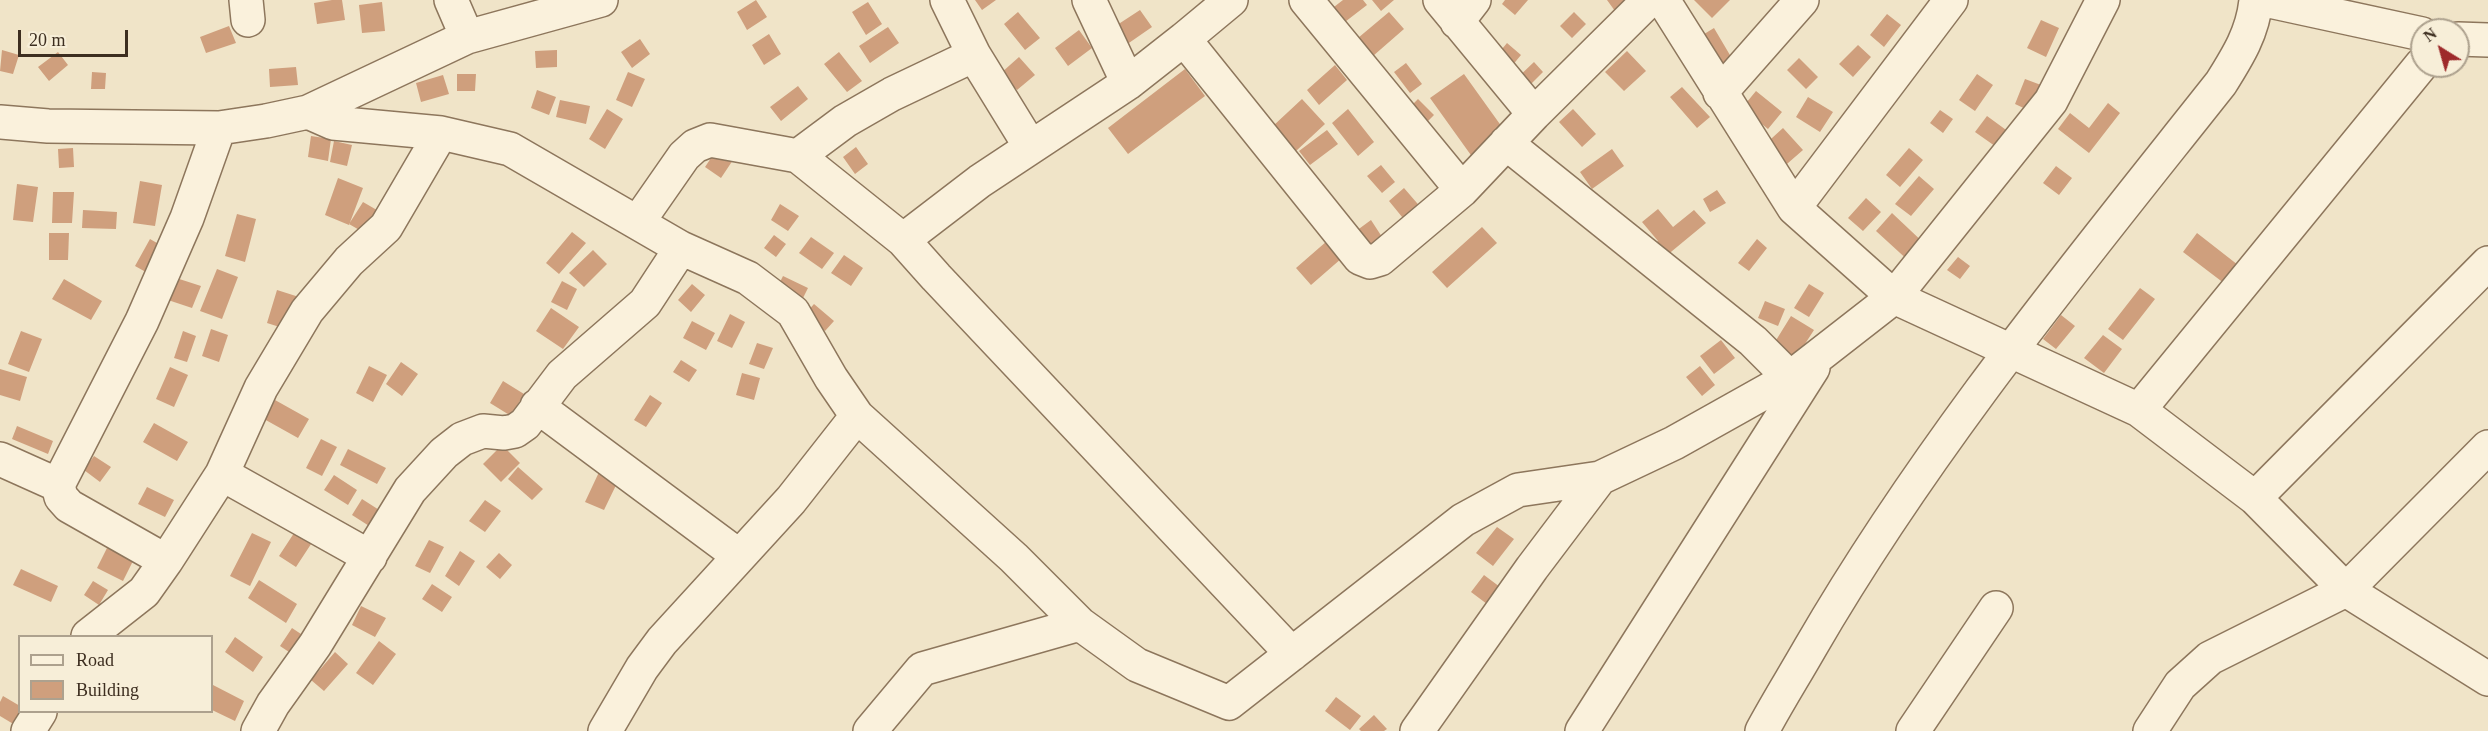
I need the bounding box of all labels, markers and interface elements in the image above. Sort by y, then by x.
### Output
scale bar [21,18,130,56]
north arrow [2410,18,2470,78]
text: N [2420,25,2440,45]
text: 20 m [29,30,66,50]
legend [18,635,213,713]
text: Road [76,650,114,670]
text: Building [76,680,139,700]

